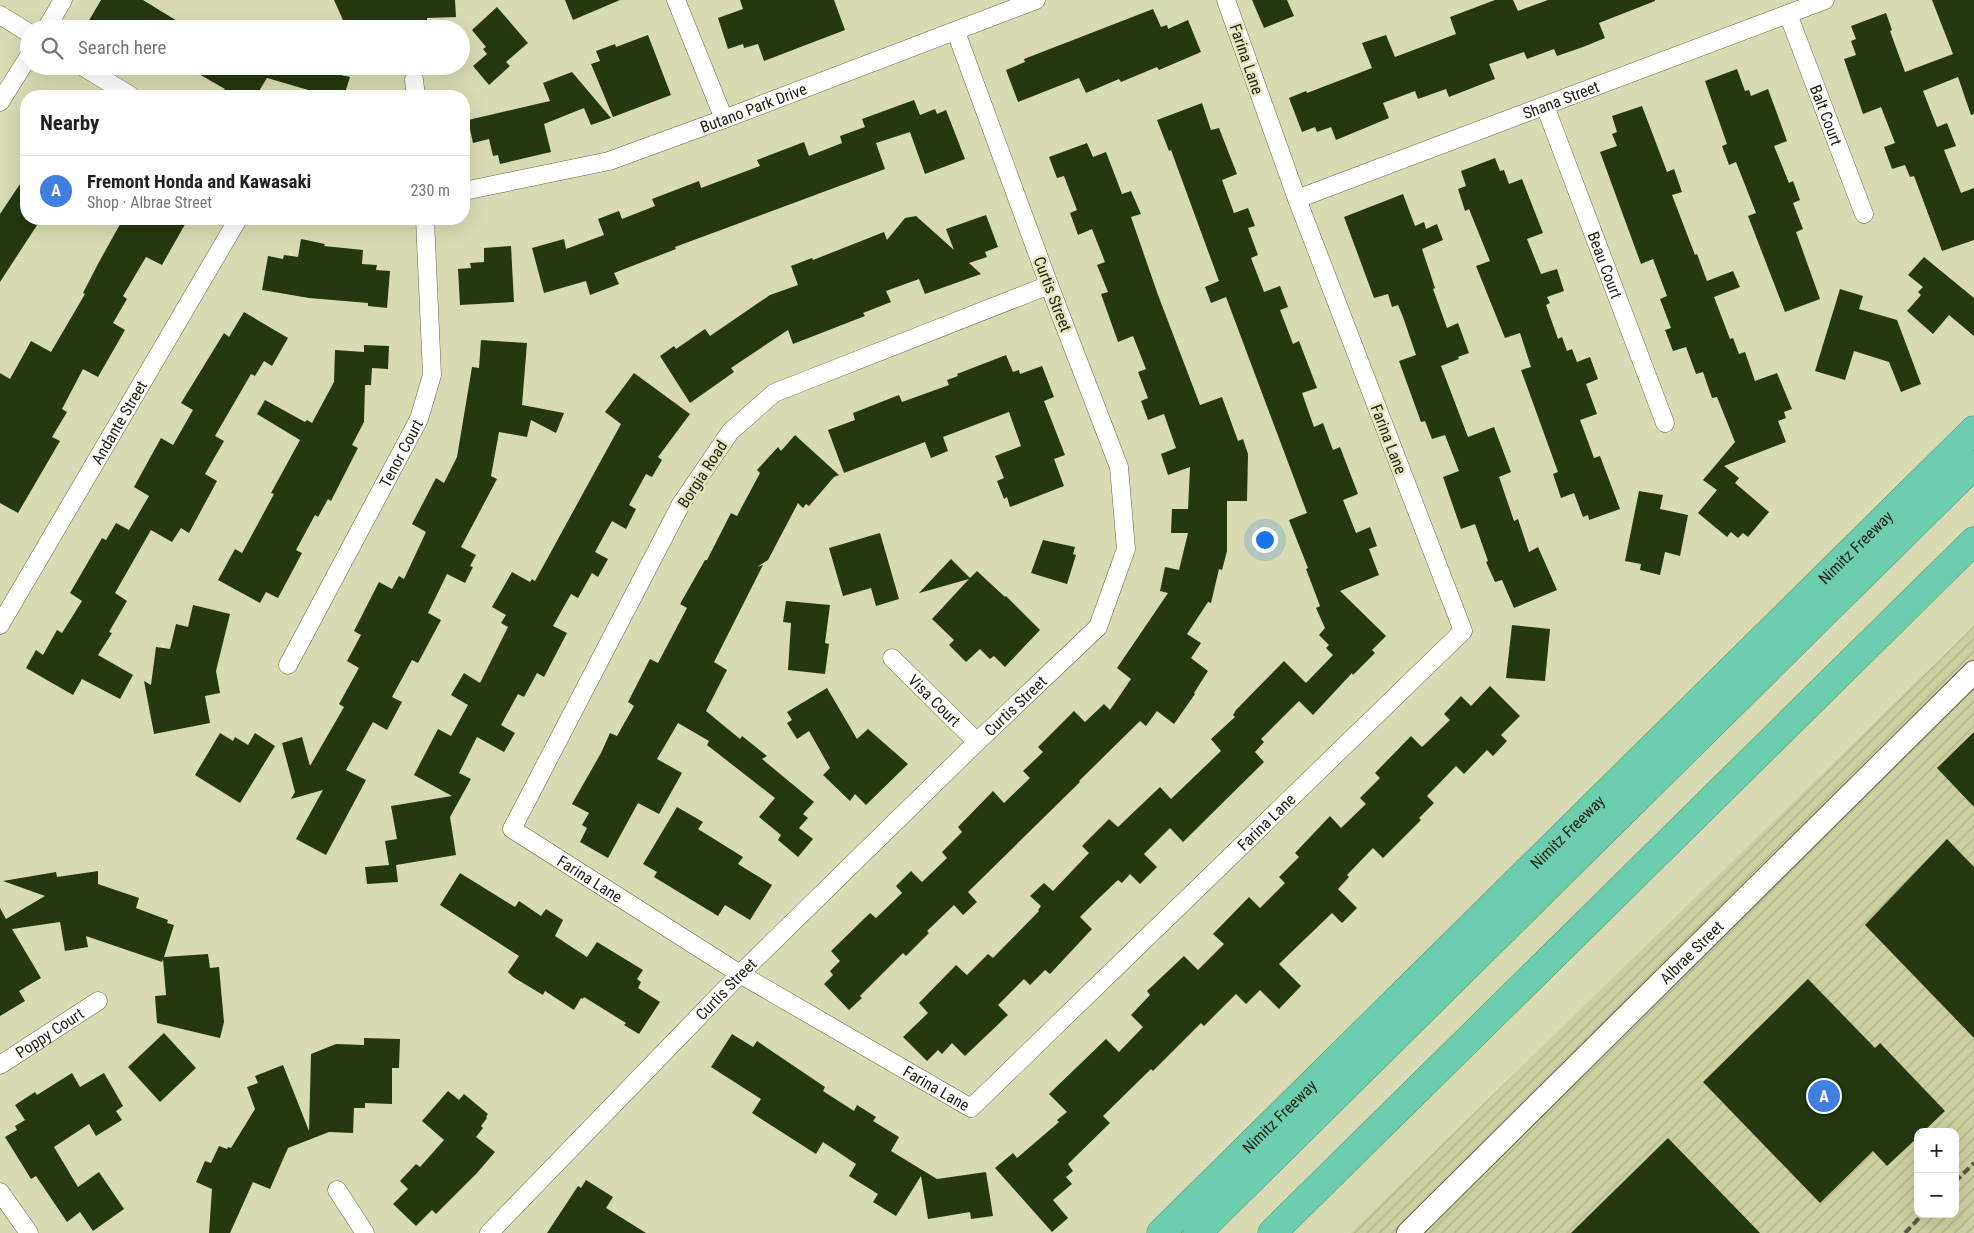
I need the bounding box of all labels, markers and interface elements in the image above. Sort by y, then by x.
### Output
search box [20,20,470,75]
street label: Farina Lane [1226,21,1267,97]
icon: search [38,34,66,62]
text: Search here [78,36,166,59]
street label: Shana Street [1520,77,1602,123]
street label: Butano Park Drive [698,79,810,137]
street label: Balt Court [1806,82,1846,148]
text: Nearby [40,111,99,135]
text: Fremont Honda and Kawasaki [87,170,311,193]
text: A [51,181,61,200]
text: 230 m [411,181,450,200]
text: Shop · Albrae Street [87,193,212,212]
street label: Beau Court [1583,229,1626,302]
street label: Curtis Street [1030,254,1076,335]
street label: Andante Street [87,377,151,468]
street label: Farina Lane [1367,402,1411,477]
street label: Tenor Court [375,416,427,491]
street label: Borgia Road [674,437,731,512]
street label: Nimitz Freeway [1815,507,1897,588]
your location [1252,527,1278,553]
street label: Visa Court [904,671,965,731]
street label: Curtis Street [980,672,1051,740]
street label: Farina Lane [1234,790,1299,855]
street label: Nimitz Freeway [1527,791,1609,873]
street label: Farina Lane [554,851,626,907]
street label: Albrae Street [1656,917,1728,988]
street label: Curtis Street [692,954,761,1024]
street label: Poppy Court [12,1004,88,1062]
street label: Farina Lane [900,1062,973,1115]
street label: Nimitz Freeway [1238,1076,1321,1157]
pin: A [1808,1077,1840,1115]
map controls [1914,1128,1959,1218]
button: + [1914,1128,1959,1173]
button: − [1914,1173,1959,1218]

